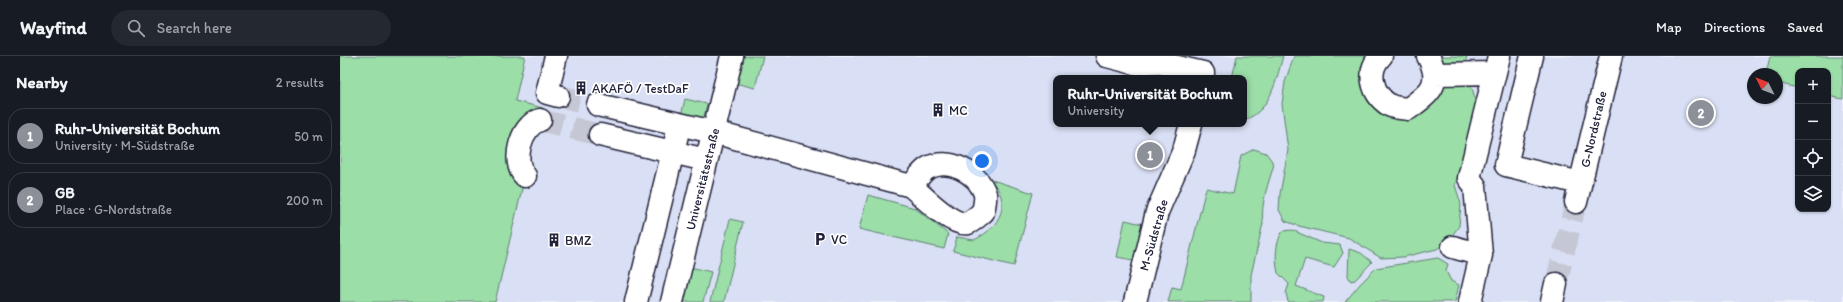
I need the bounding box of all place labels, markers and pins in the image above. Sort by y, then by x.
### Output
building icon: AKAFÖ / TestDaF [573,80,589,96]
place label: AKAFÖ / TestDaF [592,81,689,96]
pin: 2 [1688,98,1714,128]
building icon: MC [930,102,946,118]
place label: MC [949,103,968,118]
pin: 1 [1137,140,1163,170]
parking icon: VC [812,231,828,247]
building icon: BMZ [546,232,562,248]
place label: VC [831,232,847,247]
place label: BMZ [565,233,592,248]

